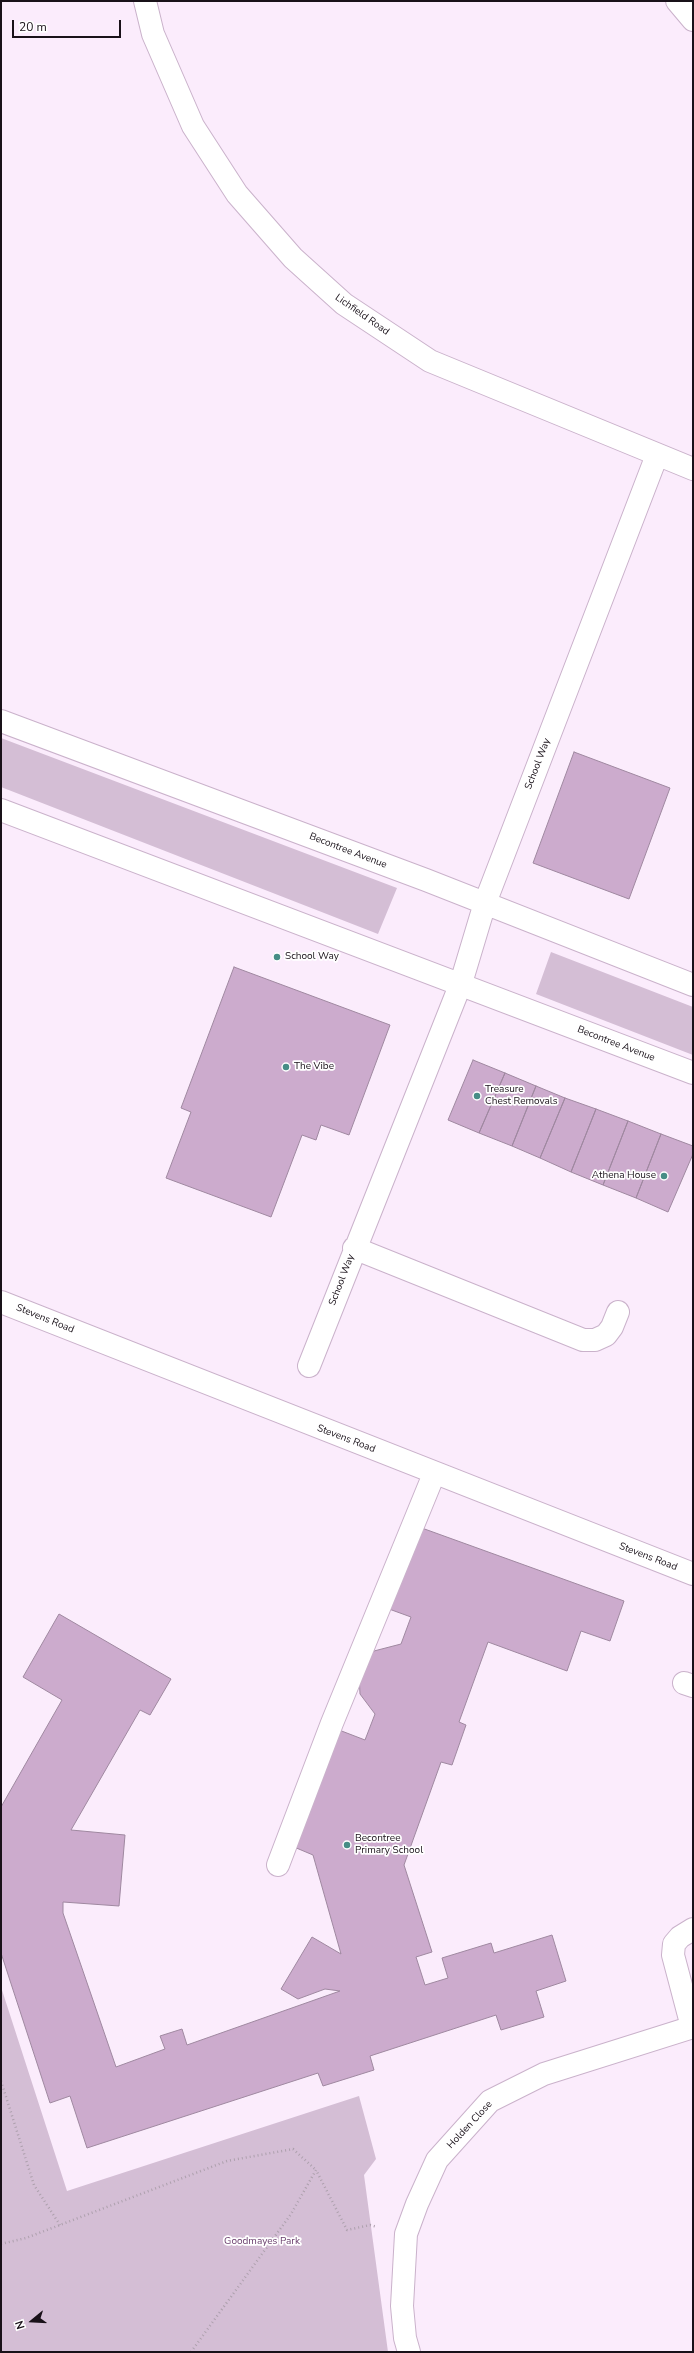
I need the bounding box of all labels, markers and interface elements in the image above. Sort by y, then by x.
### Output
scale bar [14,12,123,38]
text: 20 m [19,19,47,35]
street label: Lichfield Road [333,292,391,338]
street label: School Way [523,737,553,791]
street label: Becontree Avenue [308,831,388,871]
place label: School Way [285,951,339,963]
marker: School Way [272,952,282,962]
street label: Becontree Avenue [576,1024,656,1064]
place label: The Vibe [294,1061,334,1073]
marker: The Vibe [281,1062,291,1072]
place label: Treasure Chest Removals [485,1084,558,1108]
marker: Treasure Chest Removals [472,1091,482,1101]
place label: Athena House [592,1170,656,1182]
marker: Athena House [659,1171,669,1181]
street label: School Way [327,1253,357,1307]
street label: Stevens Road [14,1302,76,1336]
street label: Stevens Road [315,1422,377,1456]
street label: Stevens Road [617,1540,679,1574]
place label: Becontree Primary School [355,1833,423,1856]
marker: Becontree Primary School [342,1840,352,1850]
street label: Holden Close [445,2099,495,2151]
park label: Goodmayes Park [224,2236,300,2248]
north arrow [12,2301,52,2341]
text: N [12,2319,29,2331]

